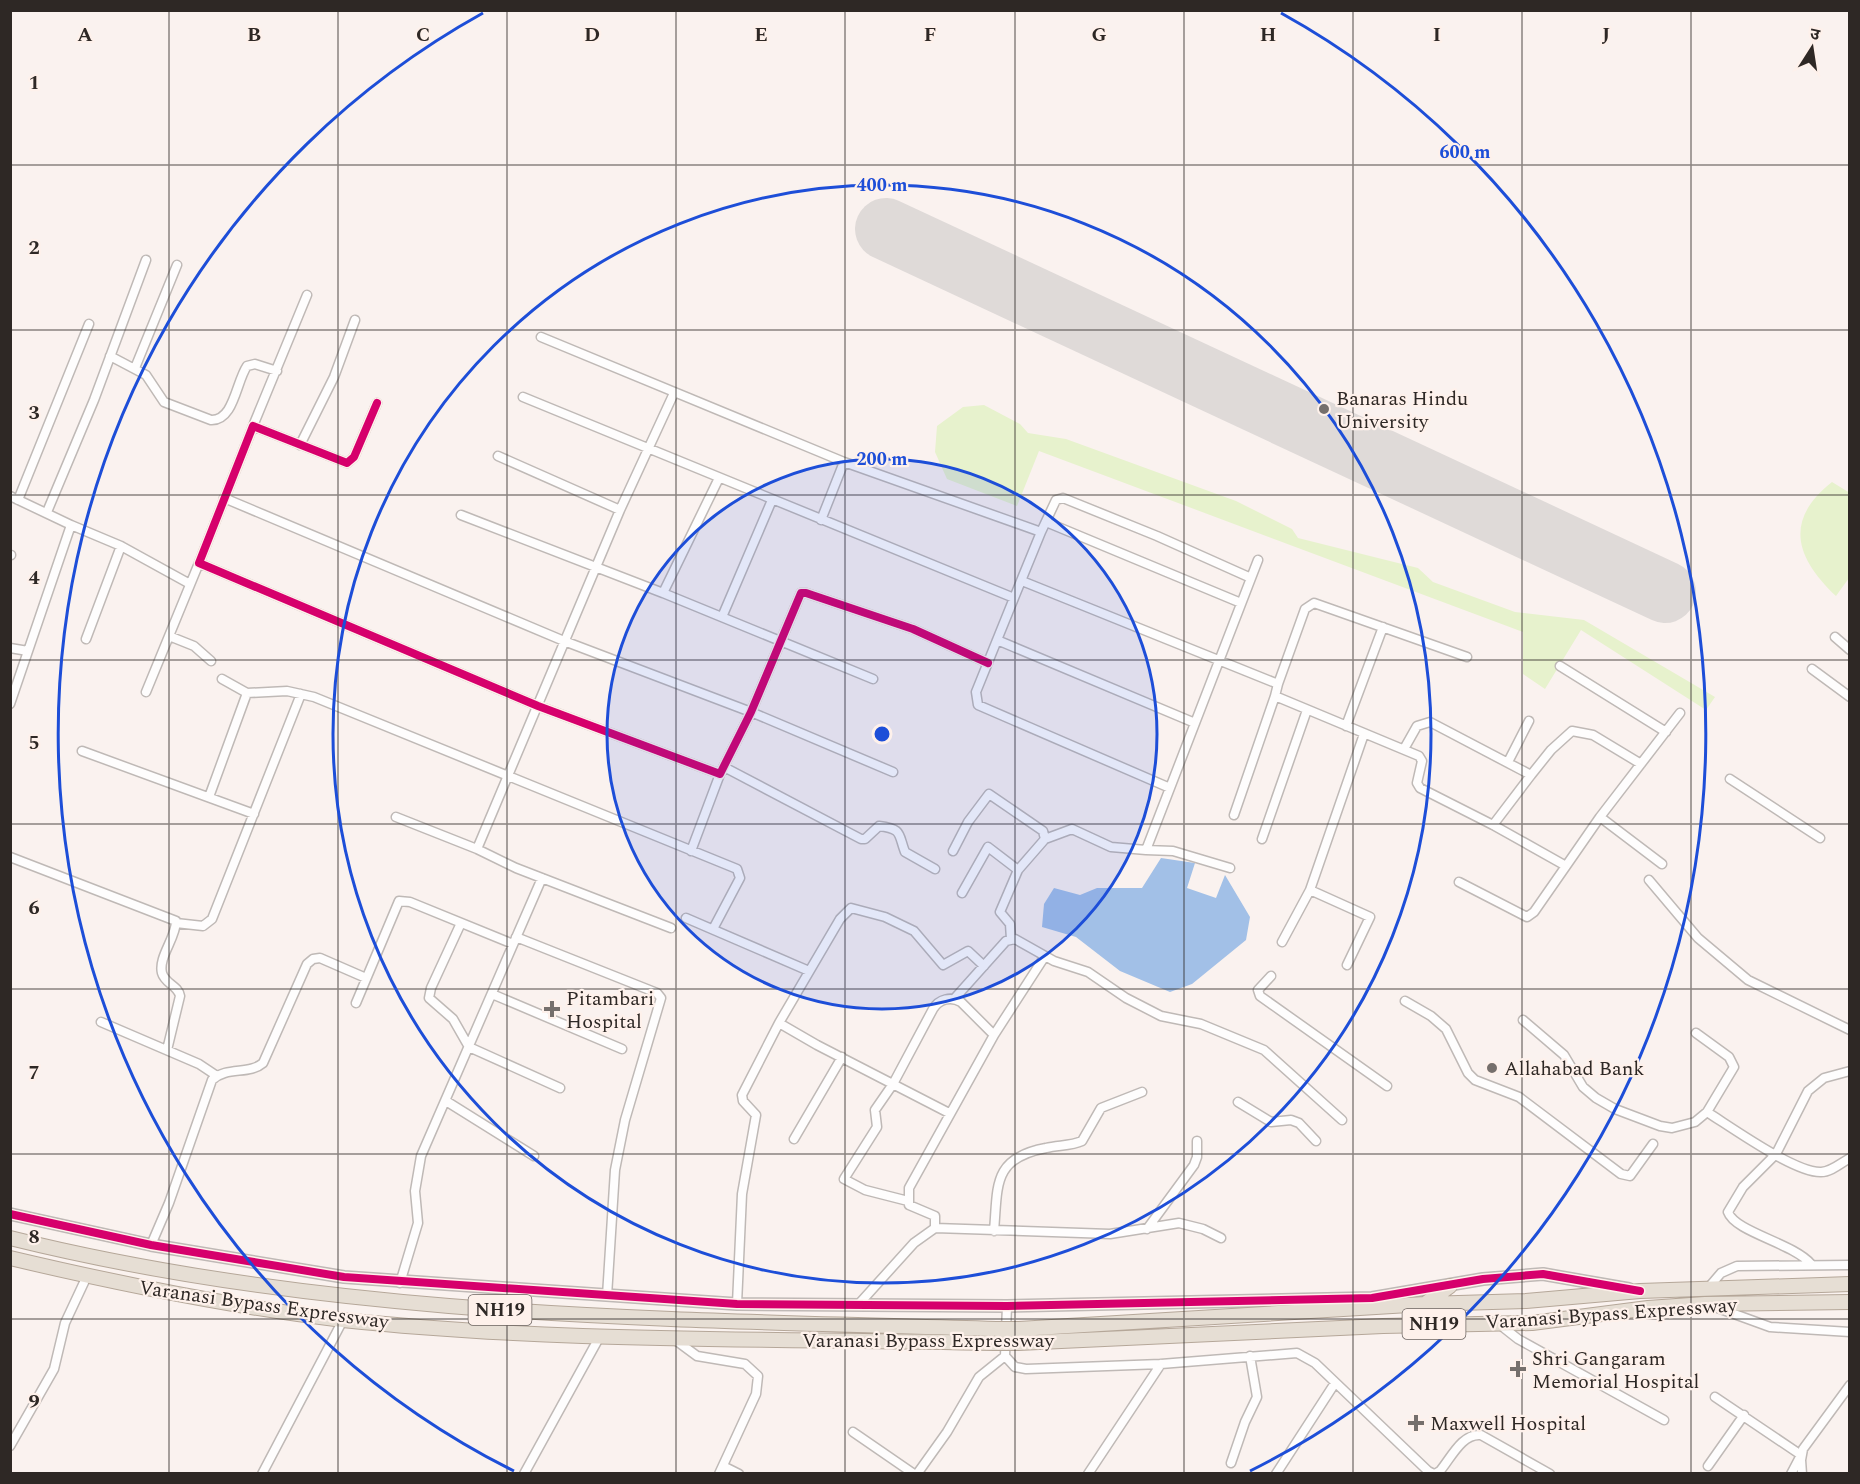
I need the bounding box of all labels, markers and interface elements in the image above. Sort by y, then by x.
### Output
north arrow [1782,18,1842,78]
text: A [77,20,93,50]
text: B [247,20,261,50]
text: C [416,20,430,50]
text: D [584,20,600,50]
text: E [754,20,768,50]
text: F [924,20,936,50]
text: G [1091,20,1107,50]
text: H [1260,20,1276,50]
text: I [1433,20,1441,50]
text: J [1602,20,1610,50]
text: उ [1808,22,1823,47]
text: 1 [28,68,40,98]
text: 600 m [1439,139,1491,166]
text: 400 m [856,172,908,199]
text: 2 [28,233,40,263]
place label: Banaras Hindu University [1336,384,1468,437]
text: 3 [28,398,40,428]
marker: Banaras Hindu University [1317,402,1331,416]
text: 200 m [856,446,908,473]
text: 4 [28,563,40,593]
centre of rings [872,724,892,744]
text: 5 [28,728,40,758]
text: 6 [28,893,40,923]
place label: Pitambari Hospital [566,984,654,1037]
marker: Pitambari Hospital [543,1000,561,1018]
place label: Allahabad Bank [1504,1054,1644,1084]
text: 7 [28,1058,40,1088]
marker: Allahabad Bank [1485,1061,1499,1075]
text: 8 [28,1222,40,1252]
street label: Varanasi Bypass Expressway [137,1273,392,1338]
street label: Varanasi Bypass Expressway [1484,1290,1739,1338]
road number: NH19 [468,1295,532,1325]
road number: NH19 [1402,1309,1466,1339]
street label: Varanasi Bypass Expressway [802,1326,1055,1356]
place label: Shri Gangaram Memorial Hospital [1532,1344,1700,1397]
marker: Shri Gangaram Memorial Hospital [1509,1360,1527,1378]
text: 9 [28,1387,40,1417]
place label: Maxwell Hospital [1430,1409,1586,1439]
marker: Maxwell Hospital [1407,1414,1425,1432]

